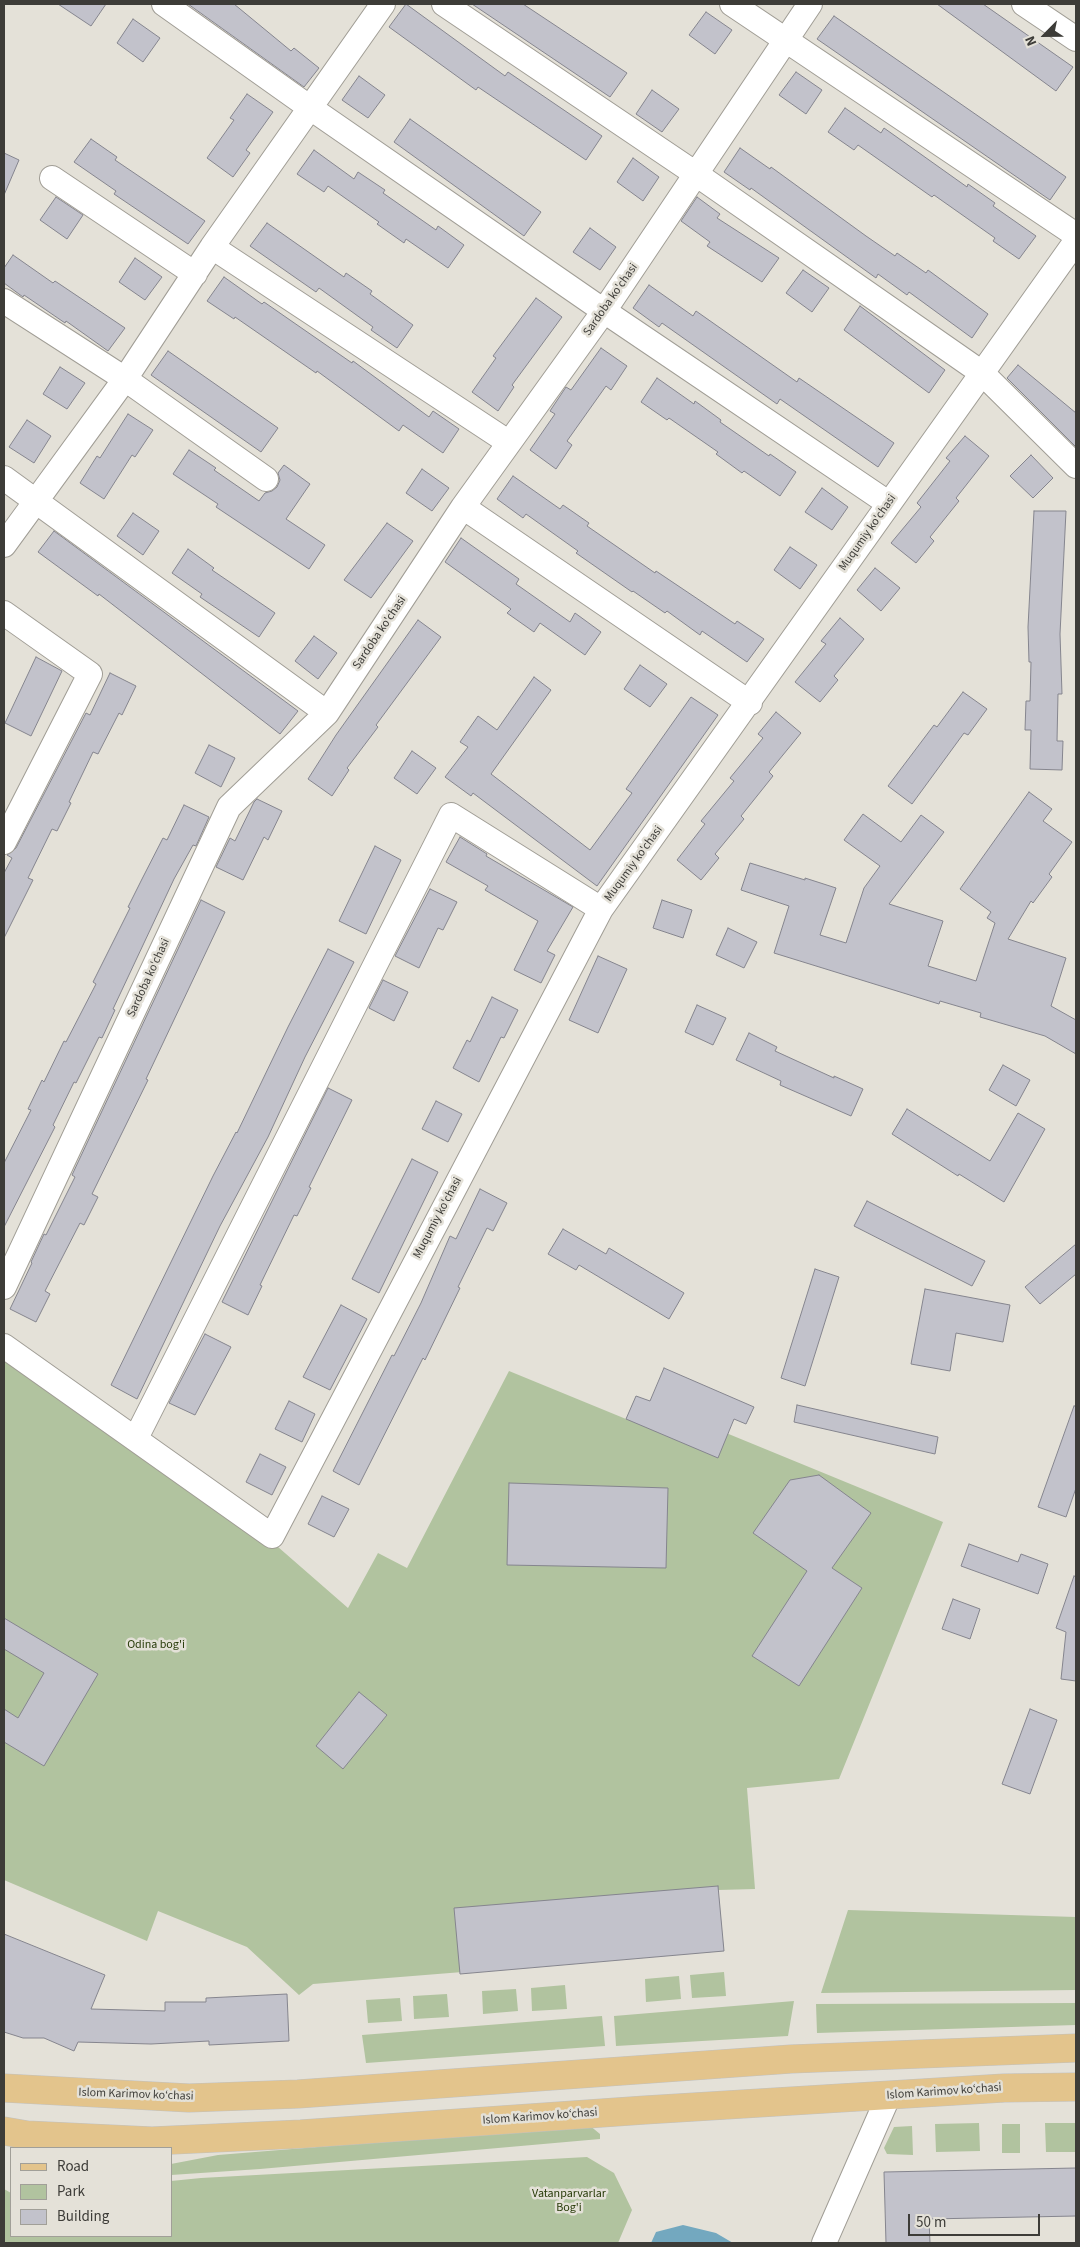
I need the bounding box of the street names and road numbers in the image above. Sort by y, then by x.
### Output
street label: Sardoba ko'chasi [581,261,641,339]
street label: Muqumiy ko'chasi [836,492,900,574]
street label: Sardoba ko'chasi [350,594,410,672]
street label: Muqumiy ko'chasi [602,823,666,905]
street label: Sardoba ko'chasi [124,936,174,1020]
street label: Muqumiy ko'chasi [411,1175,465,1261]
street label: Islom Karimov ko‘chasi [886,2081,1002,2103]
street label: Islom Karimov ko‘chasi [78,2086,194,2104]
street label: Islom Karimov ko‘chasi [482,2106,598,2128]

